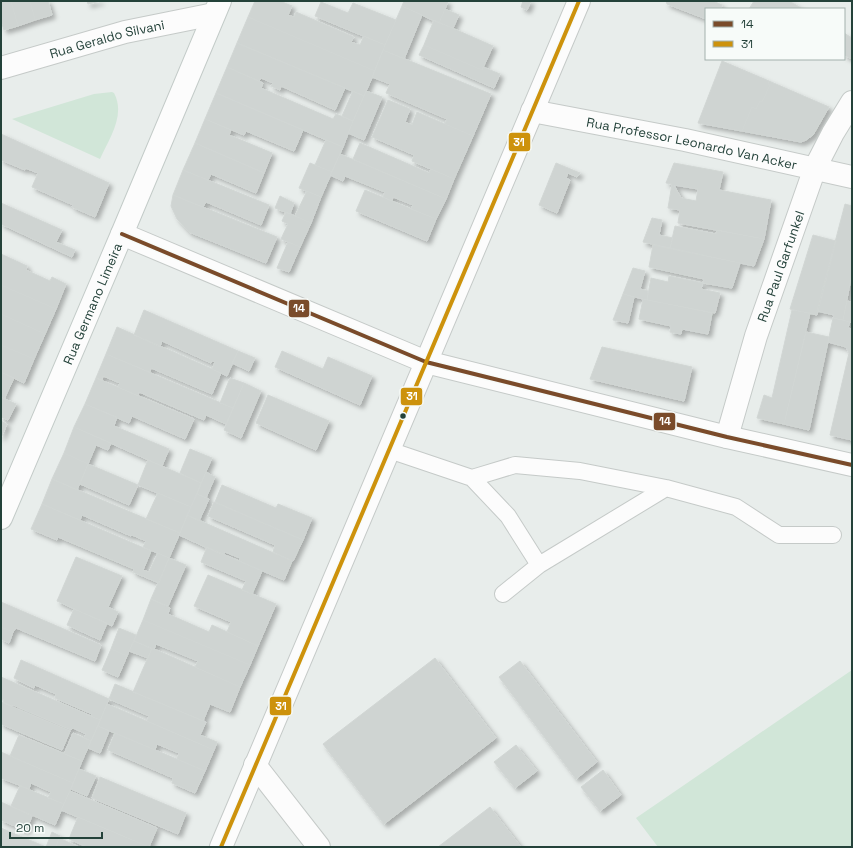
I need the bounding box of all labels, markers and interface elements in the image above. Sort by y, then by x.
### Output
legend [705,8,845,60]
street label: Rua Geraldo Silvani [48,16,166,62]
text: 14 [741,16,754,32]
text: 31 [741,36,753,52]
street label: Rua Professor Leonardo Van Acker [585,114,799,174]
line badge: 31 [508,132,531,152]
text: 31 [513,135,525,149]
street label: Rua Paul Garfunkel [754,209,808,324]
street label: Rua Germano Limeira [59,240,126,367]
line badge: 14 [288,299,310,318]
text: 14 [293,301,305,315]
line badge: 31 [400,387,423,406]
text: 31 [406,389,418,403]
unlabelled marker [398,411,408,421]
line badge: 14 [653,412,676,431]
text: 14 [659,414,671,428]
line badge: 31 [269,696,292,716]
text: 31 [275,699,287,713]
scale bar [10,814,102,840]
text: 20 m [16,820,44,836]

